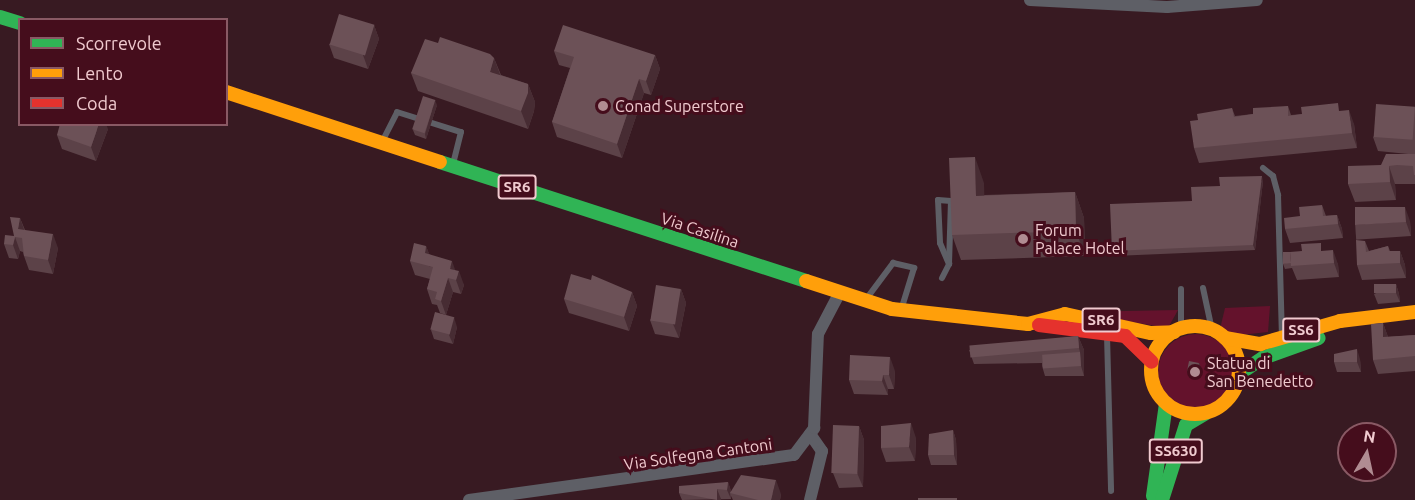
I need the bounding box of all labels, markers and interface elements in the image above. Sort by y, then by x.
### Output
legend [18,18,228,126]
text: Scorrevole [76,33,162,53]
text: Lento [76,63,123,83]
text: Coda [76,93,117,113]
place label: Conad Superstore [615,96,744,116]
marker: Conad Superstore [596,99,610,113]
road number: SR6 [498,175,536,199]
street label: Via Casilina [659,208,741,252]
place label: Forum Palace Hotel [1035,220,1125,258]
marker: Forum Palace Hotel [1016,232,1030,246]
road number: SR6 [1082,308,1120,332]
road number: SS6 [1282,318,1320,342]
place label: Statua di San Benedetto [1207,353,1313,391]
marker: Statua di San Benedetto [1188,365,1202,379]
north arrow [1337,422,1397,482]
text: N [1362,426,1377,446]
street label: Via Solfegna Cantoni [623,434,773,474]
road number: SS630 [1148,439,1204,463]

